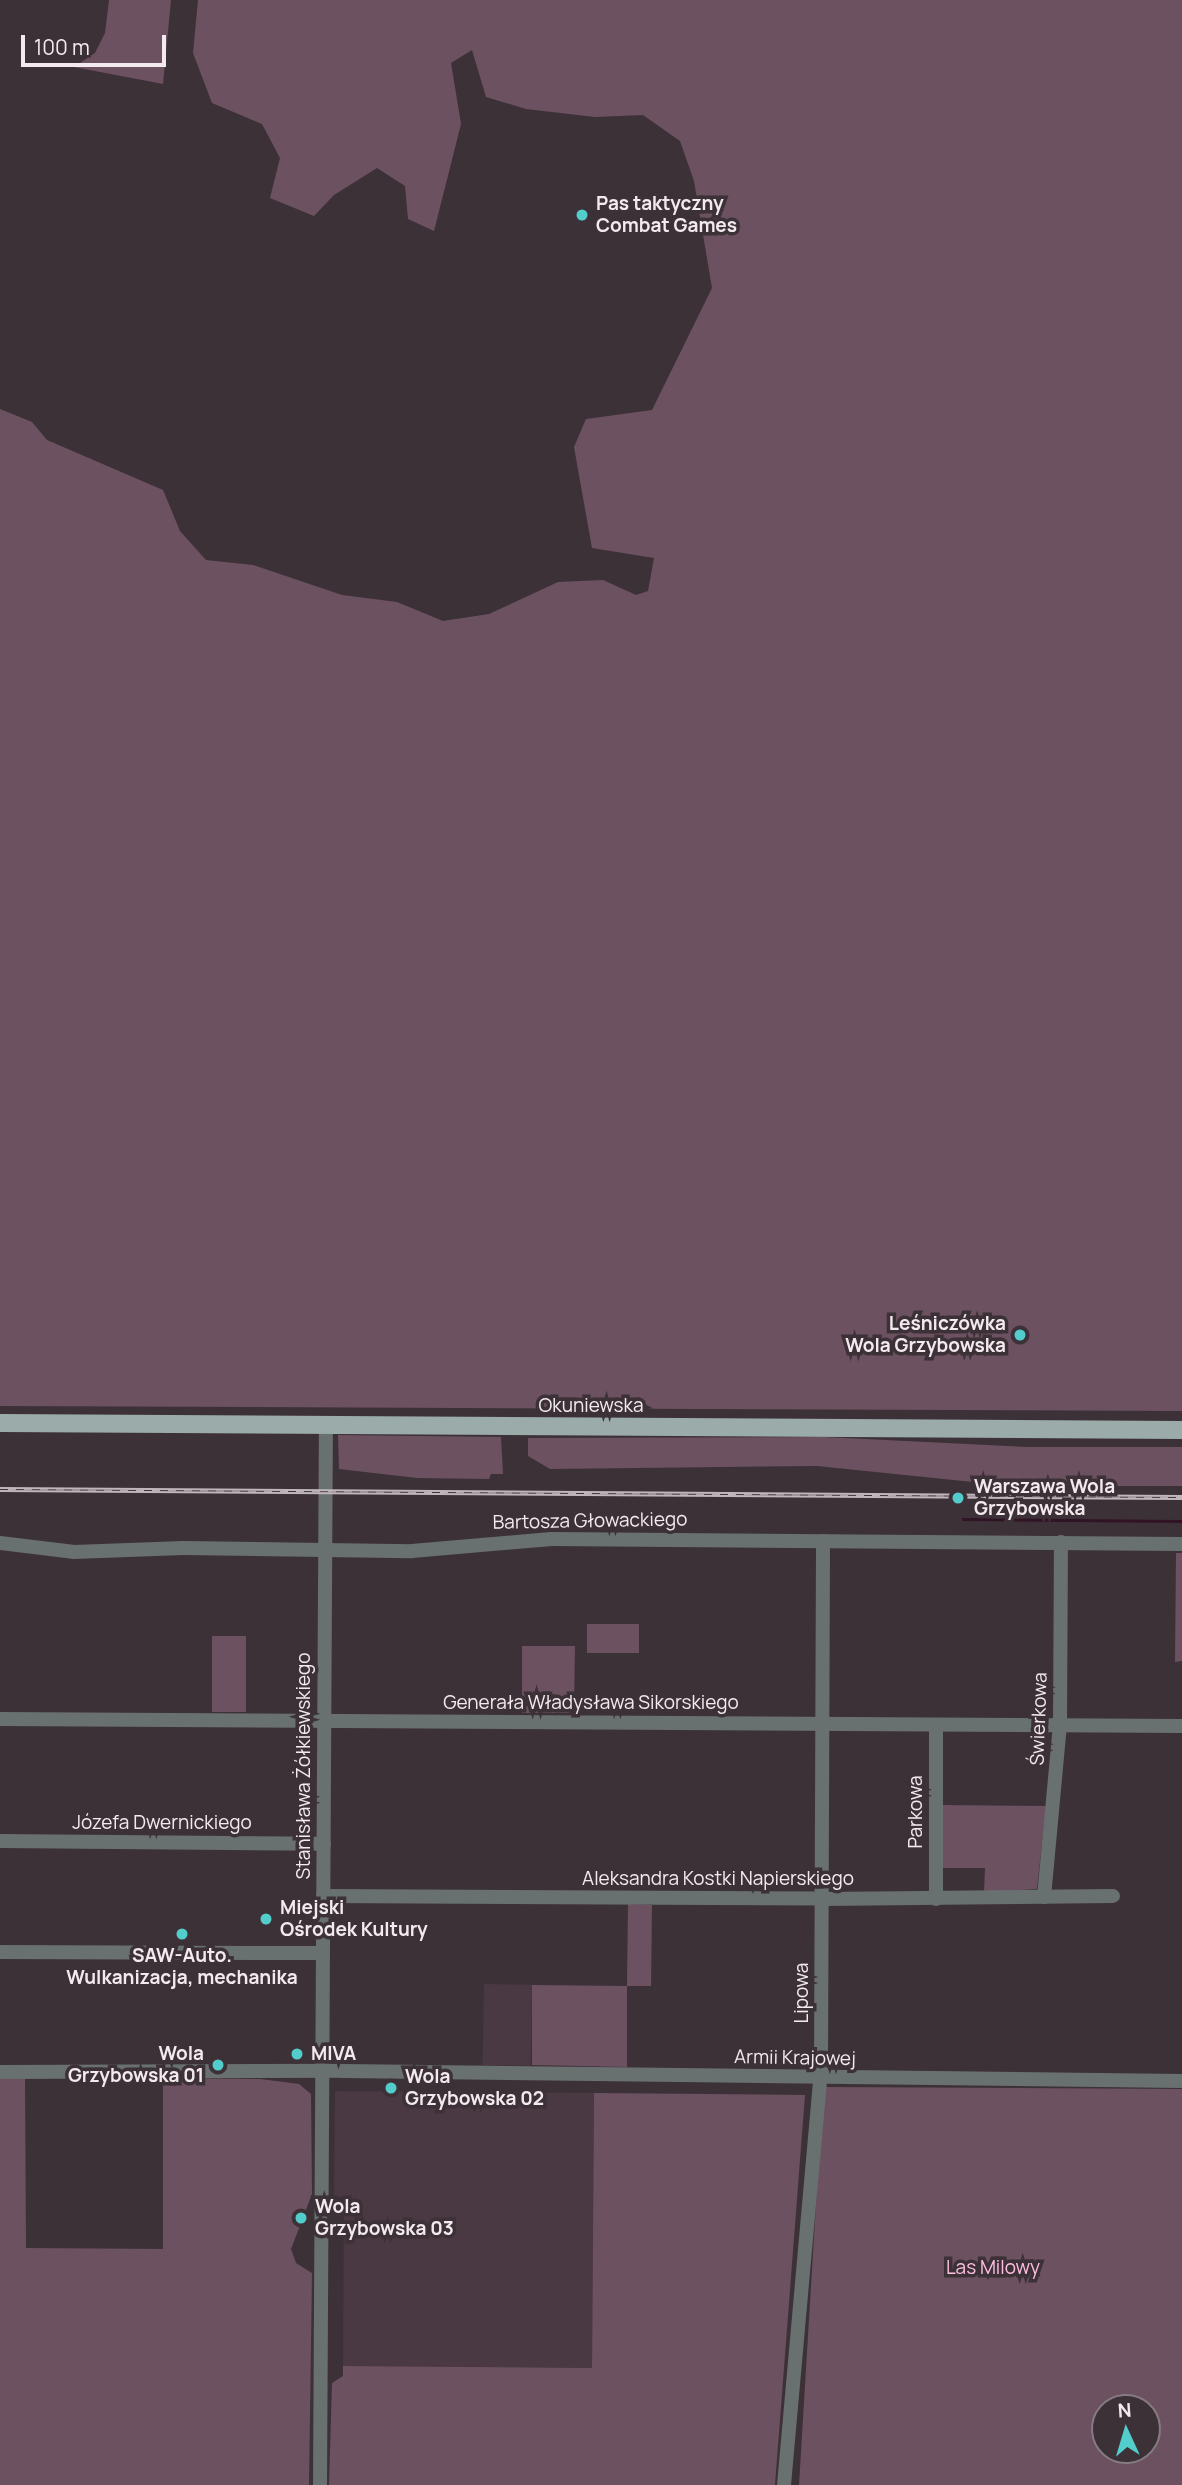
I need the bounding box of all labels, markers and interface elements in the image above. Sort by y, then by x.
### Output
scale bar [24,21,170,65]
text: 100 m [34,33,90,61]
place label: Pas taktyczny Combat Games [596,193,737,237]
marker: Pas taktyczny Combat Games [574,207,590,223]
place label: Leśniczówka Wola Grzybowska [845,1313,1006,1357]
marker: Leśniczówka Wola Grzybowska [1012,1327,1028,1343]
street label: Okuniewska [538,1395,644,1417]
place label: Warszawa Wola Grzybowska [974,1476,1115,1520]
marker: Warszawa Wola Grzybowska [948,1488,968,1508]
street label: Bartosza Głowackiego [492,1508,688,1534]
street label: Stanisława Żółkiewskiego [293,1652,315,1880]
street label: Świerkowa [1026,1672,1052,1766]
street label: Generała Władysława Sikorskiego [443,1692,739,1714]
street label: Parkowa [905,1775,927,1849]
street label: Józefa Dwernickiego [72,1812,252,1834]
street label: Aleksandra Kostki Napierskiego [582,1868,854,1890]
place label: Miejski Ośrodek Kultury [280,1897,428,1941]
marker: Miejski Ośrodek Kultury [258,1911,274,1927]
marker: SAW-Auto. Wulkanizacja, mechanika [174,1926,190,1942]
place label: SAW-Auto. Wulkanizacja, mechanika [66,1945,298,1989]
street label: Lipowa [791,1963,813,2023]
place label: Wola Grzybowska 01 [68,2043,204,2087]
place label: MIVA [311,2043,356,2065]
marker: MIVA [289,2046,305,2062]
street label: Armii Krajowej [734,2046,856,2070]
marker: Wola Grzybowska 01 [210,2057,226,2073]
place label: Wola Grzybowska 02 [405,2066,544,2110]
marker: Wola Grzybowska 02 [383,2080,399,2096]
place label: Wola Grzybowska 03 [315,2196,454,2240]
marker: Wola Grzybowska 03 [293,2210,309,2226]
park label: Las Milowy [946,2257,1040,2279]
north arrow [1091,2394,1161,2464]
text: N [1117,2397,1132,2423]

